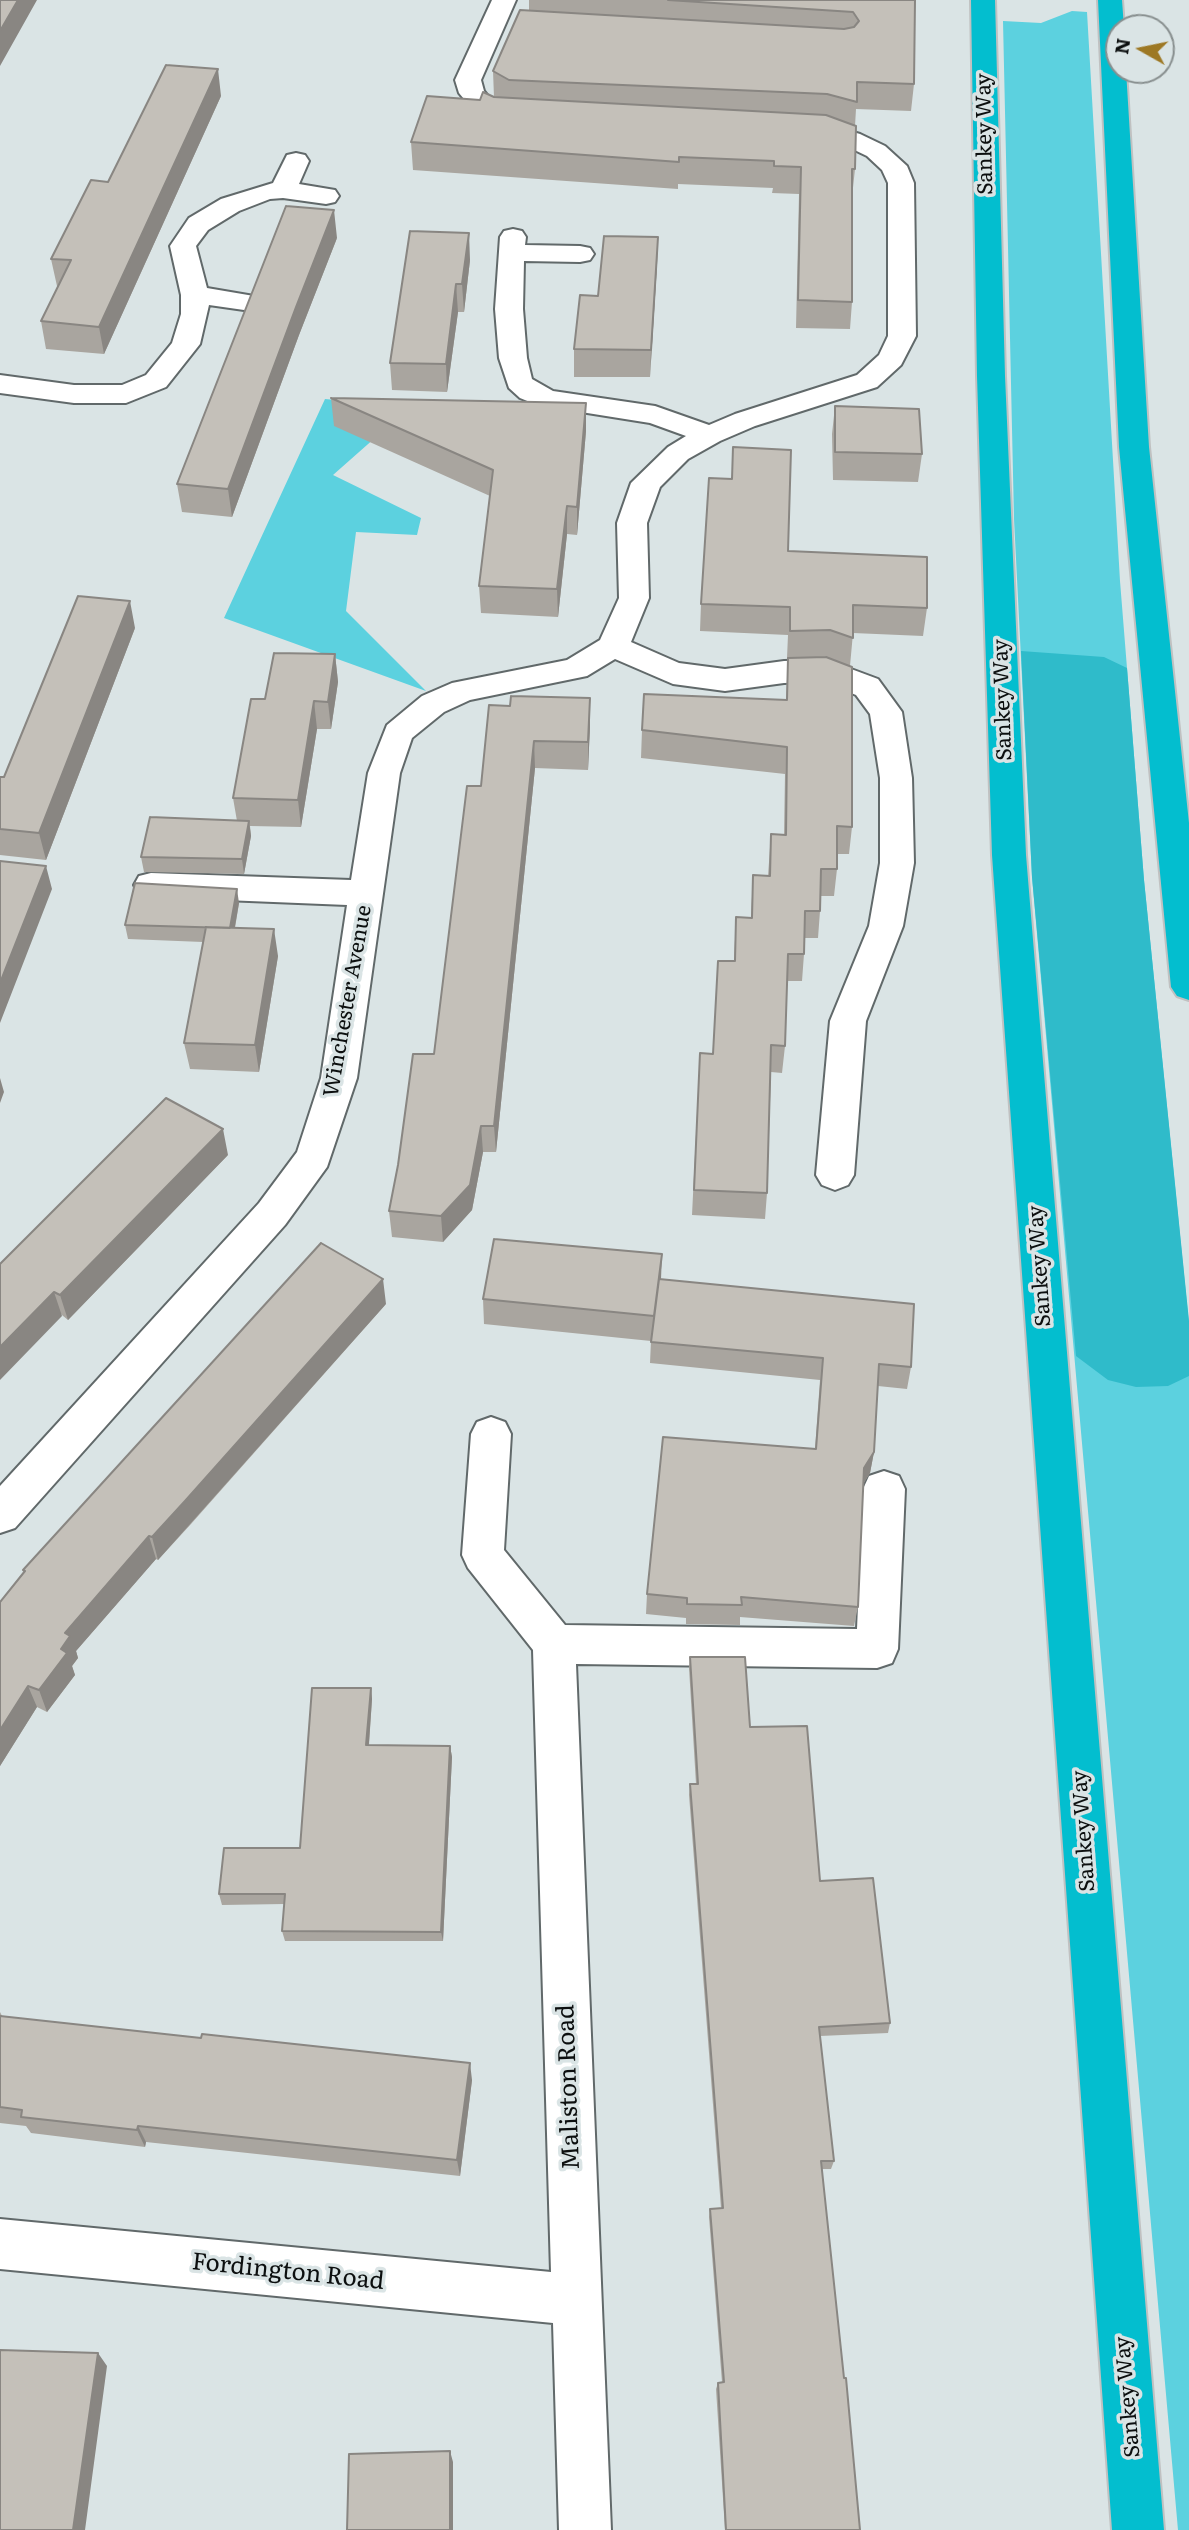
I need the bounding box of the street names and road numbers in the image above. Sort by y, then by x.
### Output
street label: Sankey Way [971,73,999,195]
street label: Sankey Way [988,639,1018,761]
street label: Winchester Avenue [319,903,377,1099]
street label: Sankey Way [1023,1204,1057,1328]
street label: Sankey Way [1067,1769,1101,1893]
street label: Maliston Road [552,2004,586,2170]
street label: Fordington Road [191,2248,385,2296]
street label: Sankey Way [1110,2335,1146,2459]

